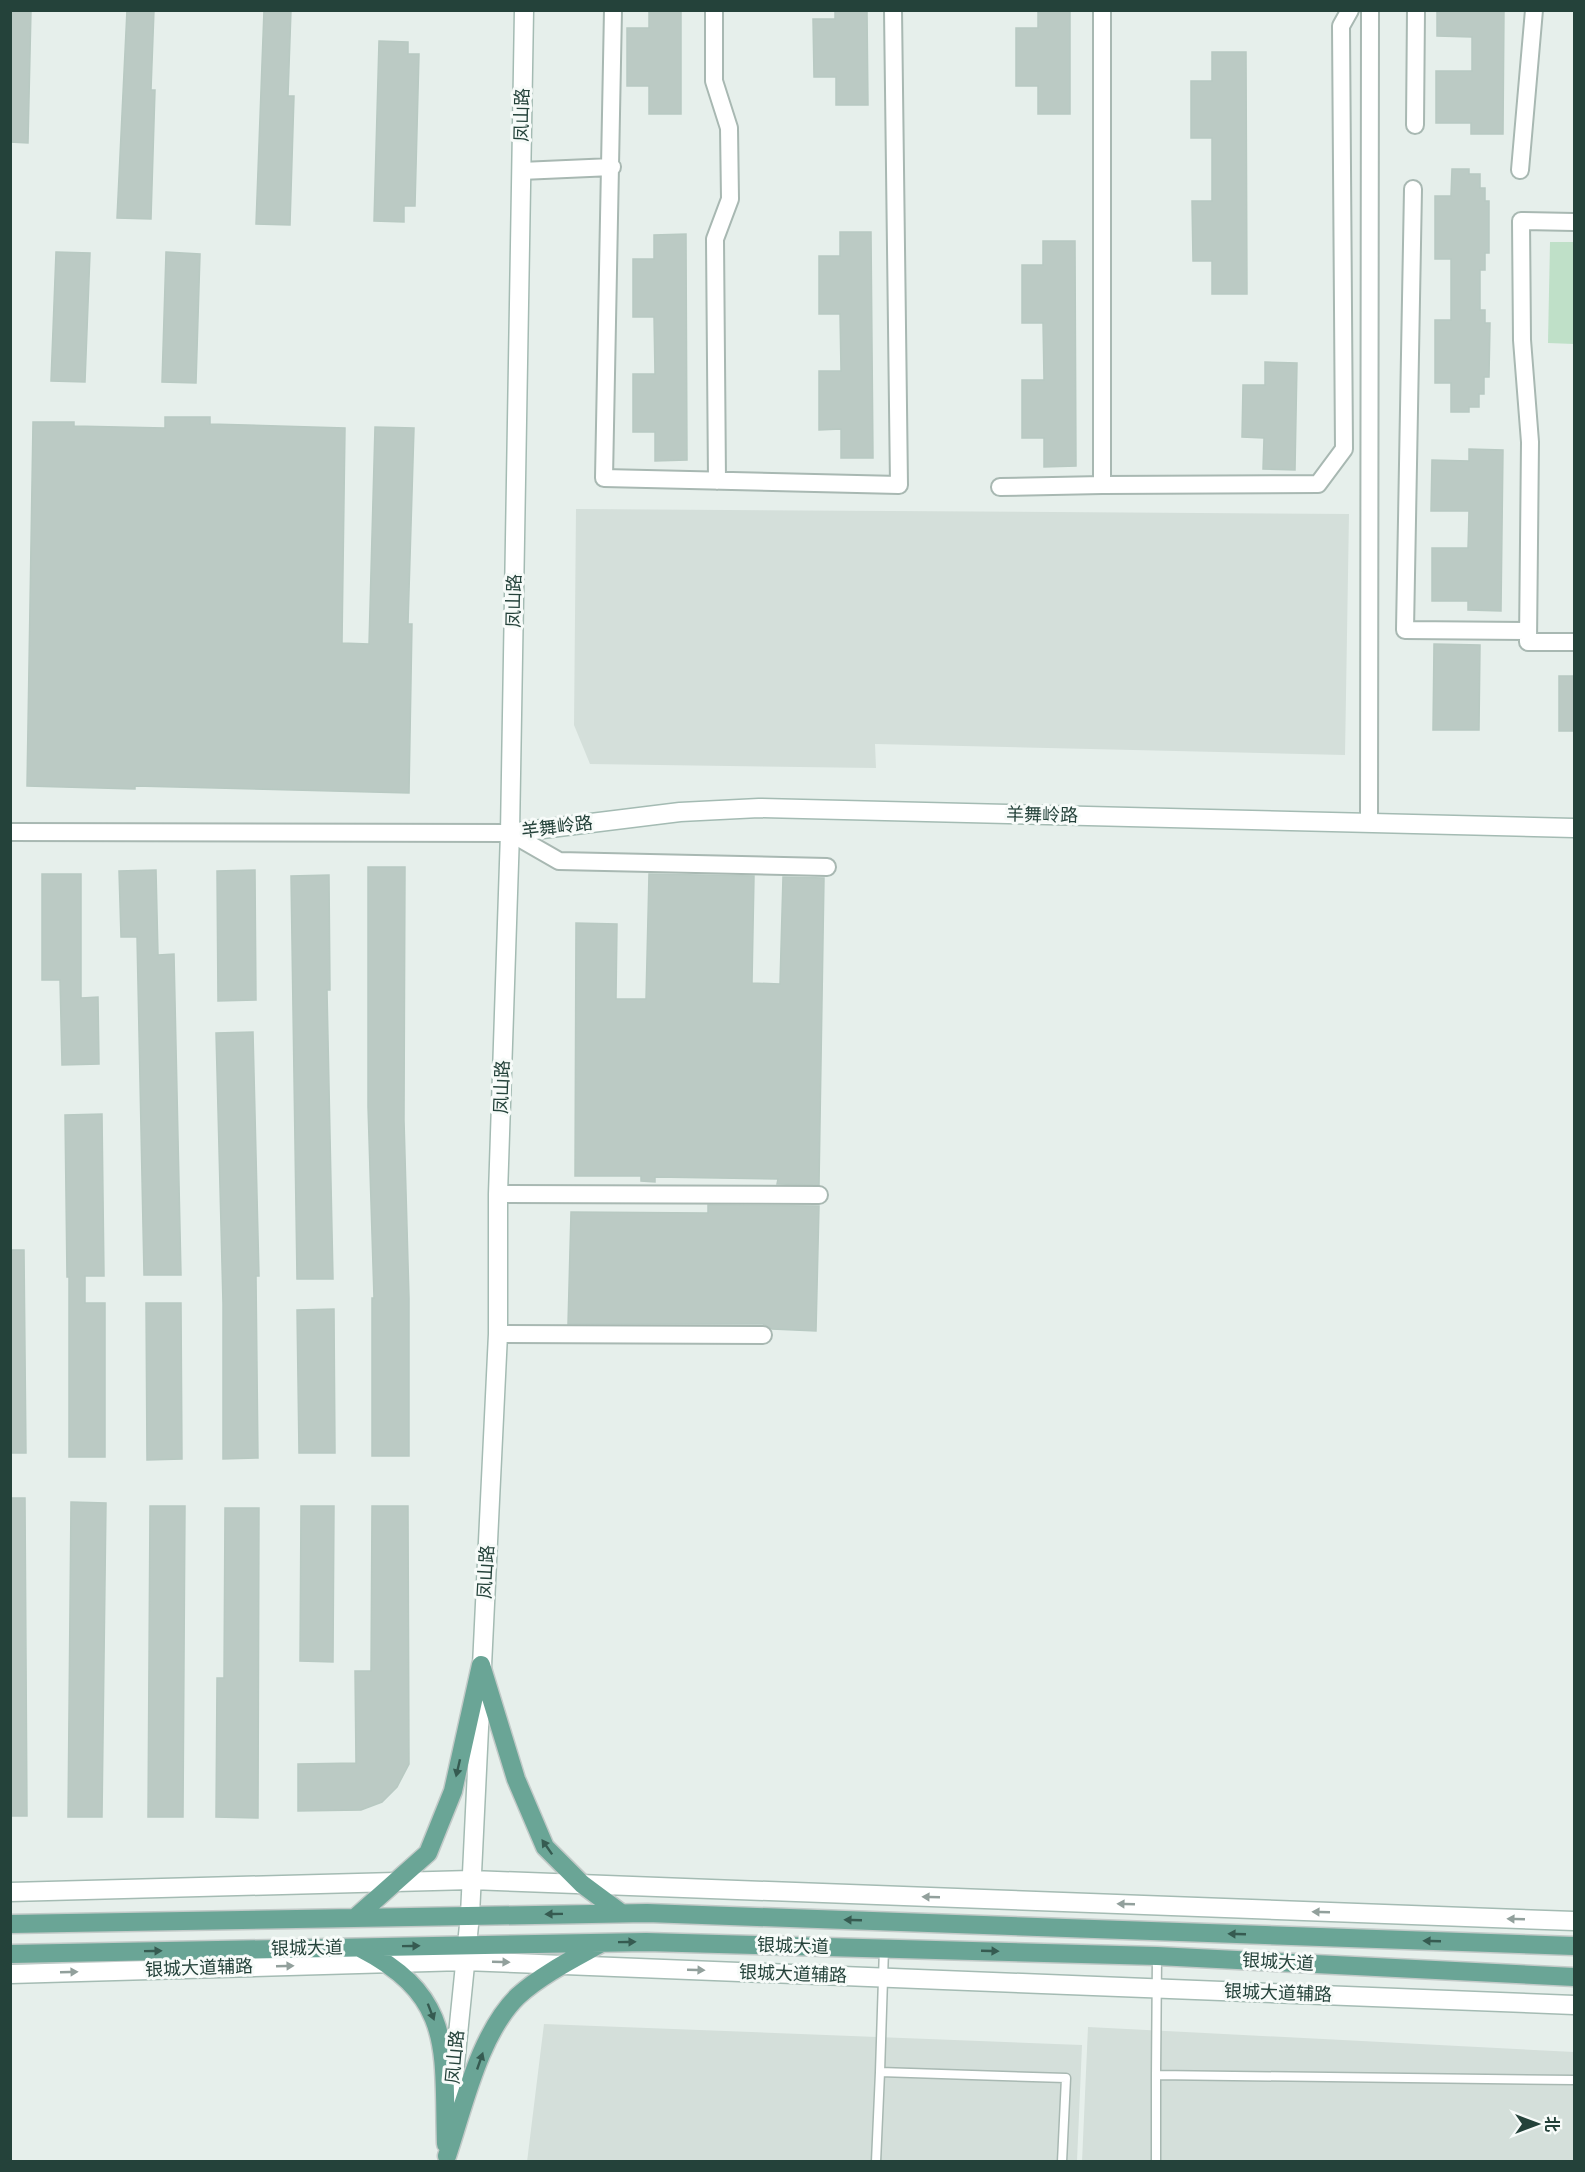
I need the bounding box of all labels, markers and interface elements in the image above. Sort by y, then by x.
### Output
street label: 凤山路 [511,88,532,142]
street label: 凤山路 [503,574,524,628]
street label: 羊舞岭路 [1006,803,1078,826]
street label: 羊舞岭路 [520,812,594,841]
street label: 凤山路 [490,1060,513,1114]
street label: 凤山路 [474,1544,497,1599]
one-way arrow [453,1759,463,1778]
one-way arrow [541,1839,553,1855]
one-way arrow [922,1893,941,1902]
one-way arrow [1117,1900,1136,1909]
one-way arrow [1312,1907,1331,1916]
one-way arrow [544,1909,563,1919]
one-way arrow [1507,1914,1526,1923]
one-way arrow [844,1916,863,1925]
one-way arrow [1228,1929,1247,1939]
street label: 银城大道 [757,1934,829,1957]
street label: 银城大道 [271,1936,343,1959]
one-way arrow [1423,1936,1442,1946]
one-way arrow [617,1937,636,1947]
one-way arrow [401,1941,420,1950]
one-way arrow [143,1946,162,1956]
one-way arrow [980,1946,999,1956]
street label: 银城大道 [1242,1949,1315,1974]
street label: 银城大道辅路 [145,1955,253,1980]
one-way arrow [491,1957,510,1967]
one-way arrow [275,1961,294,1970]
street label: 银城大道辅路 [739,1961,847,1986]
one-way arrow [686,1965,705,1974]
one-way arrow [59,1967,78,1977]
street label: 银城大道辅路 [1224,1980,1332,2005]
one-way arrow [427,2003,436,2021]
street label: 凤山路 [442,2029,467,2085]
one-way arrow [475,2052,485,2070]
north arrow [1507,2094,1567,2154]
text: 北 [1542,2116,1561,2132]

